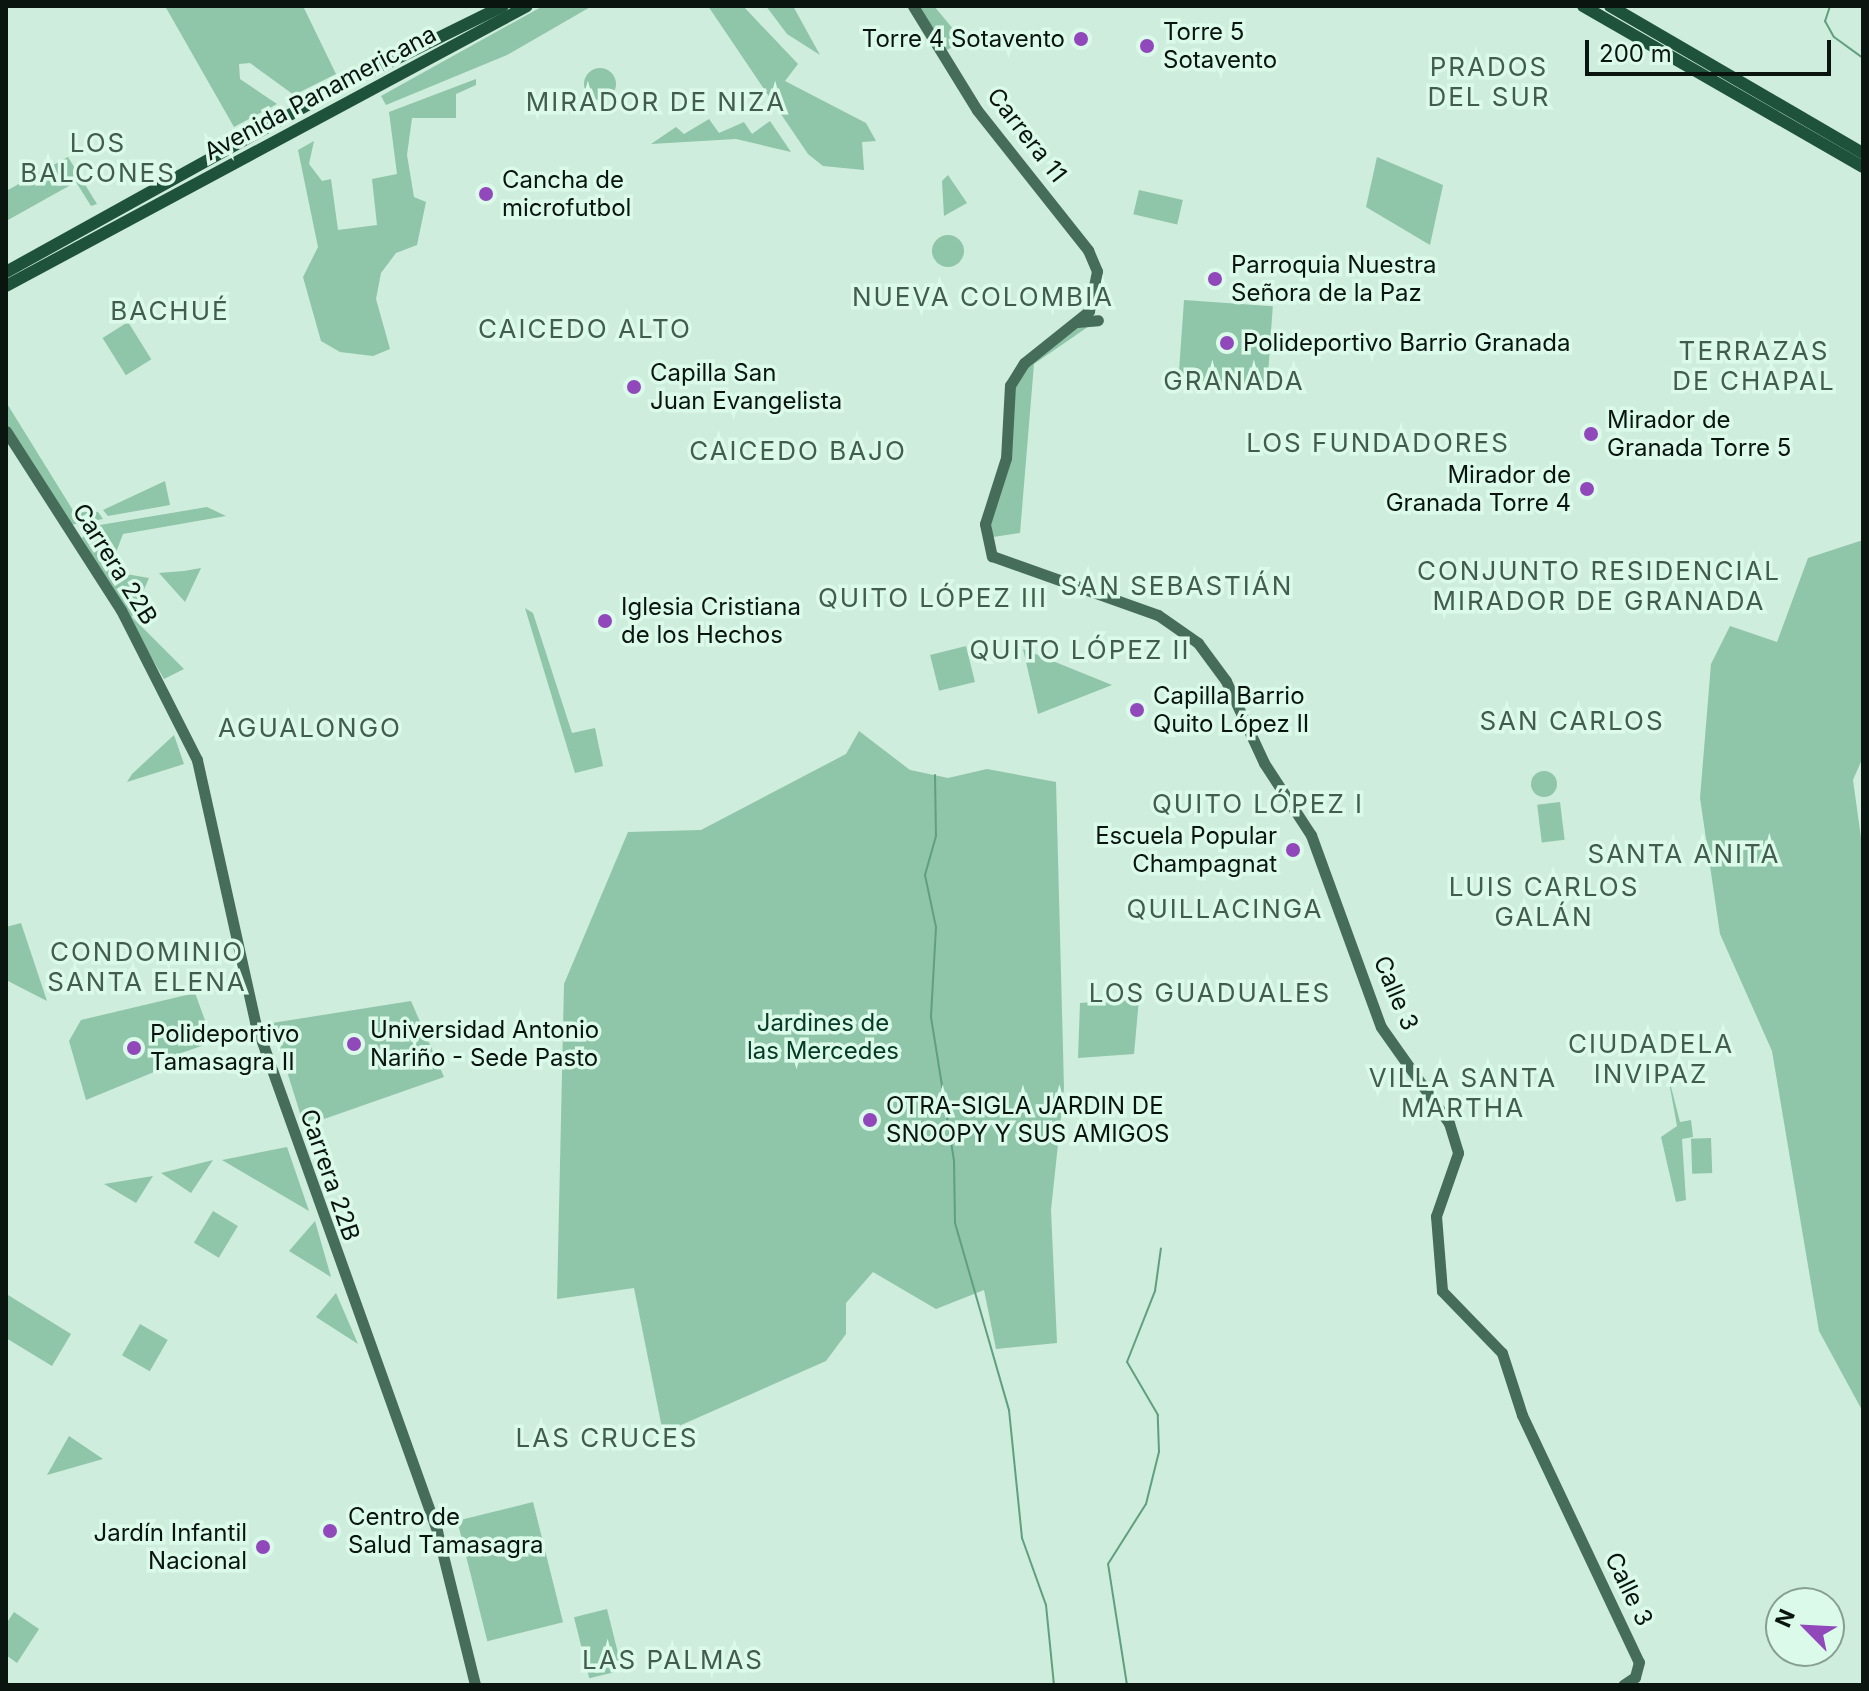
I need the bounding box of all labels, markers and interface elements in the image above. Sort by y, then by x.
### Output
place label: Torre 5 Sotavento [1163,18,1277,74]
street label: Avenida Panamericana [199,20,441,166]
scale bar [1589,24,1835,74]
place label: Torre 4 Sotavento [862,25,1065,53]
marker: Torre 4 Sotavento [1072,30,1090,48]
marker: Torre 5 Sotavento [1138,37,1156,55]
text: 200 m [1599,39,1672,68]
district label: PRADOS DEL SUR [1427,51,1551,112]
street label: Carrera 11 [981,82,1073,188]
district label: MIRADOR DE NIZA [526,86,786,118]
district label: LOS BALCONES [20,127,176,188]
place label: Cancha de microfutbol [502,166,631,222]
marker: Cancha de microfutbol [477,185,495,203]
place label: Parroquia Nuestra Señora de la Paz [1231,251,1436,307]
marker: Parroquia Nuestra Señora de la Paz [1206,270,1224,288]
district label: NUEVA COLOMBIA [852,281,1114,313]
district label: BACHUÉ [110,295,230,327]
district label: CAICEDO ALTO [478,313,692,345]
place label: Polideportivo Barrio Granada [1243,329,1570,357]
marker: Polideportivo Barrio Granada [1218,334,1236,352]
district label: TERRAZAS DE CHAPAL [1672,335,1836,396]
place label: Capilla San Juan Evangelista [650,359,842,415]
district label: GRANADA [1163,365,1305,397]
marker: Capilla San Juan Evangelista [625,378,643,396]
place label: Mirador de Granada Torre 5 [1607,406,1791,462]
marker: Mirador de Granada Torre 5 [1582,425,1600,443]
district label: LOS FUNDADORES [1246,427,1510,459]
district label: CAICEDO BAJO [689,435,907,467]
place label: Mirador de Granada Torre 4 [1386,461,1571,517]
marker: Mirador de Granada Torre 4 [1578,480,1596,498]
street label: Carrera 22B [66,498,164,630]
district label: CONJUNTO RESIDENCIAL MIRADOR DE GRANADA [1417,555,1781,616]
district label: SAN SEBASTIÁN [1061,570,1293,602]
district label: QUITO LÓPEZ III [818,582,1048,614]
place label: Iglesia Cristiana de los Hechos [621,593,801,649]
marker: Iglesia Cristiana de los Hechos [596,612,614,630]
district label: QUITO LÓPEZ II [969,634,1191,666]
place label: Capilla Barrio Quito López II [1153,682,1309,738]
marker: Capilla Barrio Quito López II [1128,701,1146,719]
district label: SAN CARLOS [1479,705,1665,737]
district label: AGUALONGO [218,712,402,744]
district label: QUITO LÓPEZ I [1152,788,1364,820]
place label: Escuela Popular Champagnat [1095,822,1277,878]
district label: SANTA ANITA [1587,838,1781,870]
marker: Escuela Popular Champagnat [1284,841,1302,859]
district label: LUIS CARLOS GALÁN [1449,871,1639,932]
district label: QUILLACINGA [1127,893,1323,925]
district label: CONDOMINIO SANTA ELENA [47,936,247,998]
street label: Calle 3 [1367,951,1425,1035]
district label: LOS GUADUALES [1089,977,1331,1009]
park label: Jardines de las Mercedes [747,1009,899,1065]
place label: Universidad Antonio Nariño - Sede Pasto [370,1016,599,1072]
place label: Polideportivo Tamasagra II [150,1020,299,1076]
district label: CIUDADELA INVIPAZ [1568,1028,1734,1090]
marker: Universidad Antonio Nariño - Sede Pasto [345,1035,363,1053]
marker: Polideportivo Tamasagra II [125,1039,143,1057]
district label: VILLA SANTA MARTHA [1369,1062,1557,1124]
place label: OTRA-SIGLA JARDIN DE SNOOPY Y SUS AMIGOS [886,1092,1169,1148]
street label: Carrera 22B [294,1105,366,1245]
marker: OTRA-SIGLA JARDIN DE SNOOPY Y SUS AMIGOS [861,1111,879,1129]
district label: LAS CRUCES [515,1422,699,1454]
place label: Centro de Salud Tamasagra [348,1503,543,1559]
place label: Jardín Infantil Nacional [93,1519,247,1575]
marker: Centro de Salud Tamasagra [319,1520,341,1542]
marker: Jardín Infantil Nacional [254,1538,272,1556]
street label: Calle 3 [1599,1548,1659,1630]
north arrow [1765,1587,1845,1667]
text: N [1770,1605,1800,1631]
district label: LAS PALMAS [582,1644,764,1676]

